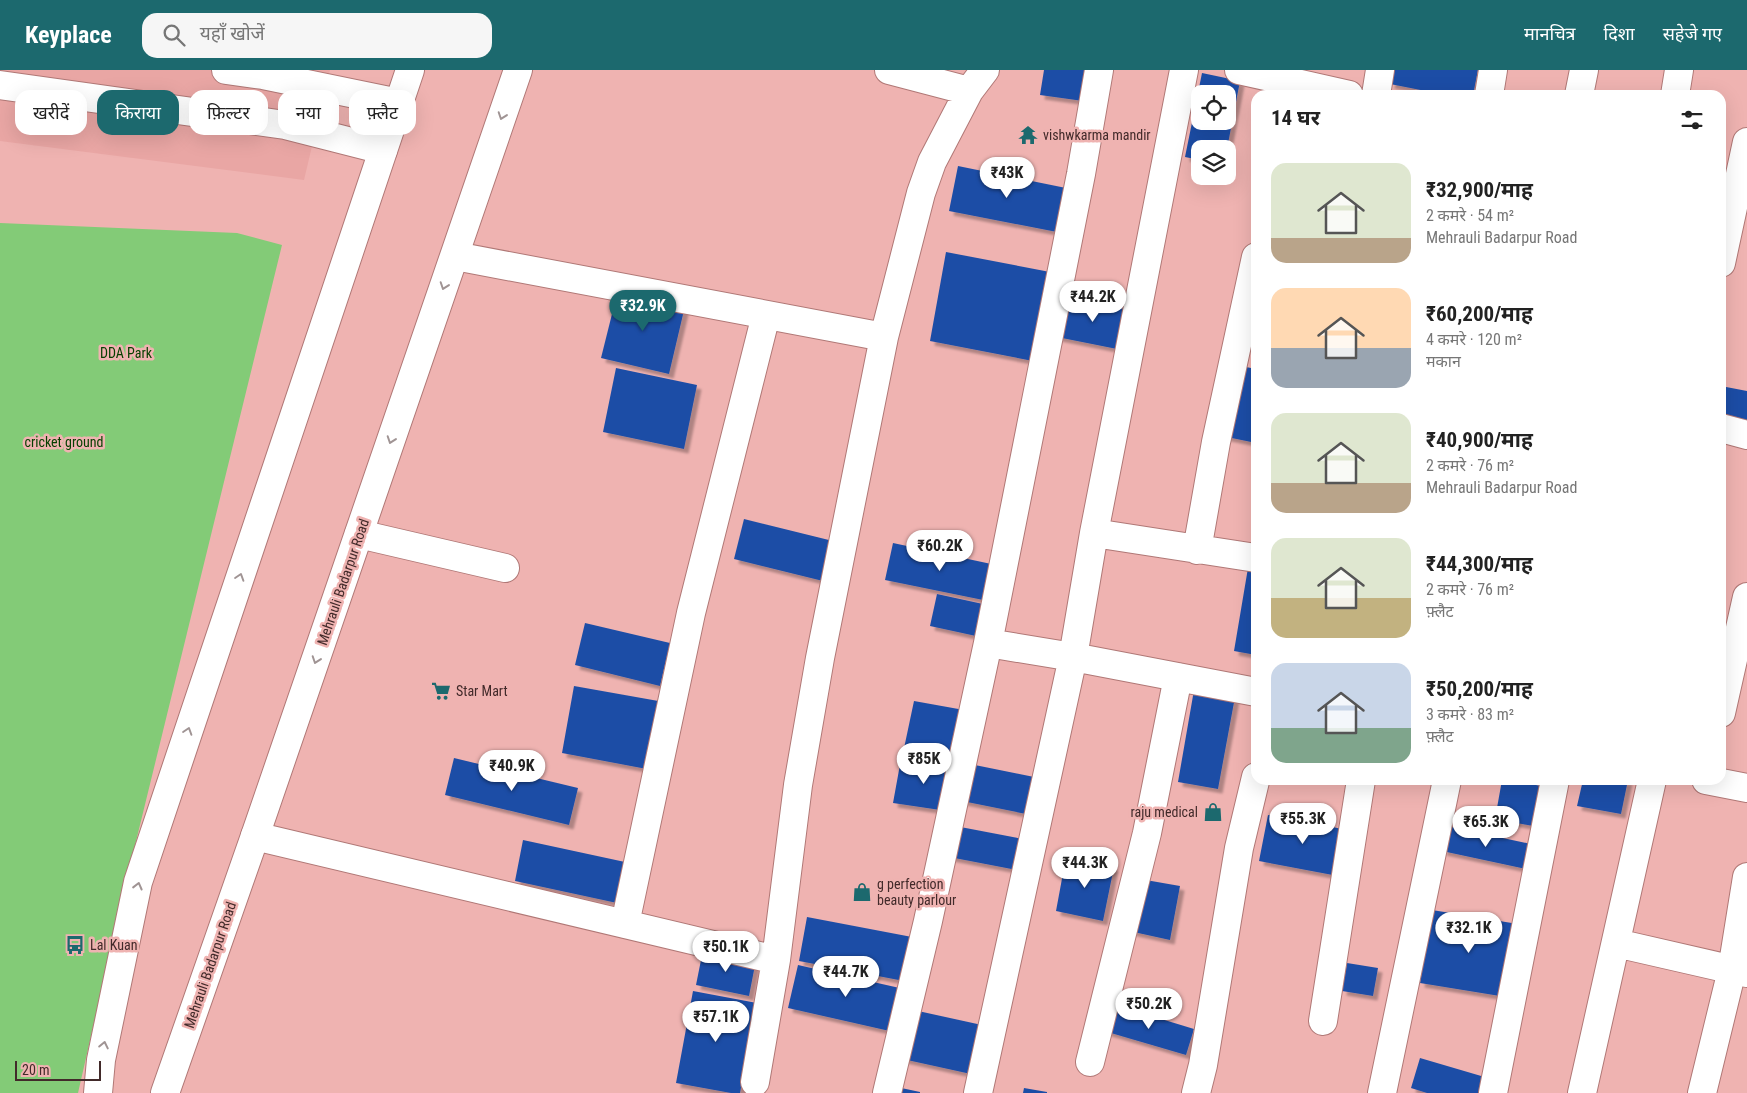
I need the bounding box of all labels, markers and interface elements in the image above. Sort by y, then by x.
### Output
search box [142,13,492,58]
text: Keyplace [25,21,112,49]
icon: search [160,21,188,49]
text: यहाँ खोजें [200,22,265,45]
text: मानचित्र [1524,23,1576,44]
text: दिशा [1604,23,1635,44]
text: सहेजे गए [1663,23,1722,44]
map controls [1191,85,1236,185]
button: locate [1191,85,1236,130]
chip: खरीदें [15,90,87,135]
chip: किराया [97,90,179,135]
chip: फ़िल्टर [189,90,268,135]
chip: नया [278,90,339,135]
chip: फ़्लैट [349,90,416,135]
text: 14 घर [1271,106,1320,130]
icon: filters [1678,106,1706,134]
one-way arrow [498,111,508,120]
temple icon: vishwkarma mandir [1017,124,1039,146]
place label: vishwkarma mandir [1043,127,1151,143]
button: layers [1191,140,1236,185]
pin: ₹43K [977,156,1037,199]
text: ₹43K [991,163,1023,182]
text: ₹32,900/माह [1426,178,1533,202]
icon: home [1311,183,1371,243]
text: 2 कमरे · 54 m² [1426,206,1514,225]
text: Mehrauli Badarpur Road [1426,228,1577,247]
pin: ₹44.2K [1052,280,1134,323]
one-way arrow [440,282,450,290]
text: ₹44.2K [1070,287,1116,306]
pin: ₹32.9K [602,290,684,332]
text: ₹32.9K [620,296,666,315]
text: ₹60,200/माह [1426,302,1533,326]
icon: home [1311,308,1371,368]
text: 4 कमरे · 120 m² [1426,330,1522,349]
park label: DDA Park [100,345,153,361]
text: मकान [1426,352,1461,371]
text: ₹40,900/माह [1426,428,1533,452]
icon: home [1311,433,1371,493]
park label: cricket ground [24,434,104,450]
one-way arrow [387,435,397,444]
text: 2 कमरे · 76 m² [1426,456,1514,475]
text: Mehrauli Badarpur Road [1426,478,1577,497]
street label: Mehrauli Badarpur Road [314,517,372,647]
pin: ₹60.2K [899,530,981,572]
text: ₹60.2K [917,536,963,555]
text: ₹44,300/माह [1426,552,1533,576]
icon: home [1311,558,1371,618]
one-way arrow [234,574,244,582]
text: 2 कमरे · 76 m² [1426,580,1514,599]
text: फ़्लैट [1426,602,1454,621]
one-way arrow [312,655,322,664]
text: ₹50,200/माह [1426,677,1533,701]
supermarket icon: Star Mart [430,680,452,702]
place label: Star Mart [456,683,508,699]
icon: home [1311,683,1371,743]
text: 3 कमरे · 83 m² [1426,705,1514,724]
text: फ़्लैट [1426,727,1454,746]
one-way arrow [183,728,193,736]
pin: ₹85K [894,742,954,785]
text: ₹85K [908,749,940,768]
pin: ₹40.9K [471,750,553,792]
text: ₹40.9K [489,756,535,775]
shop icon: raju medical [1202,801,1224,823]
pin: ₹55.3K [1262,802,1344,845]
place label: raju medical [1131,804,1198,820]
pin: ₹65.3K [1445,806,1527,848]
text: ₹55.3K [1280,809,1326,828]
text: ₹65.3K [1463,812,1509,831]
pin: ₹44.3K [1044,846,1126,889]
text: ₹44.3K [1062,853,1108,872]
place label: g perfection beauty parlour [877,876,956,908]
one-way arrow [132,881,143,890]
shop icon: g perfection beauty parlour [851,881,873,903]
street label: Mehrauli Badarpur Road [181,900,239,1030]
pin: ₹32.1K [1428,912,1510,954]
text: ₹32.1K [1446,918,1492,937]
pin: ₹50.1K [685,930,767,973]
bus stop icon: Lal Kuan [64,934,86,956]
place label: Lal Kuan [90,937,138,953]
text: ₹50.1K [703,937,749,956]
pin: ₹44.7K [805,956,887,998]
text: ₹44.7K [823,962,869,981]
pin: ₹50.2K [1108,988,1190,1030]
text: ₹50.2K [1126,994,1172,1013]
pin: ₹57.1K [675,1000,757,1043]
text: ₹57.1K [693,1007,739,1026]
one-way arrow [99,1040,109,1049]
scale bar [15,1058,101,1081]
text: 20 m [22,1062,50,1078]

